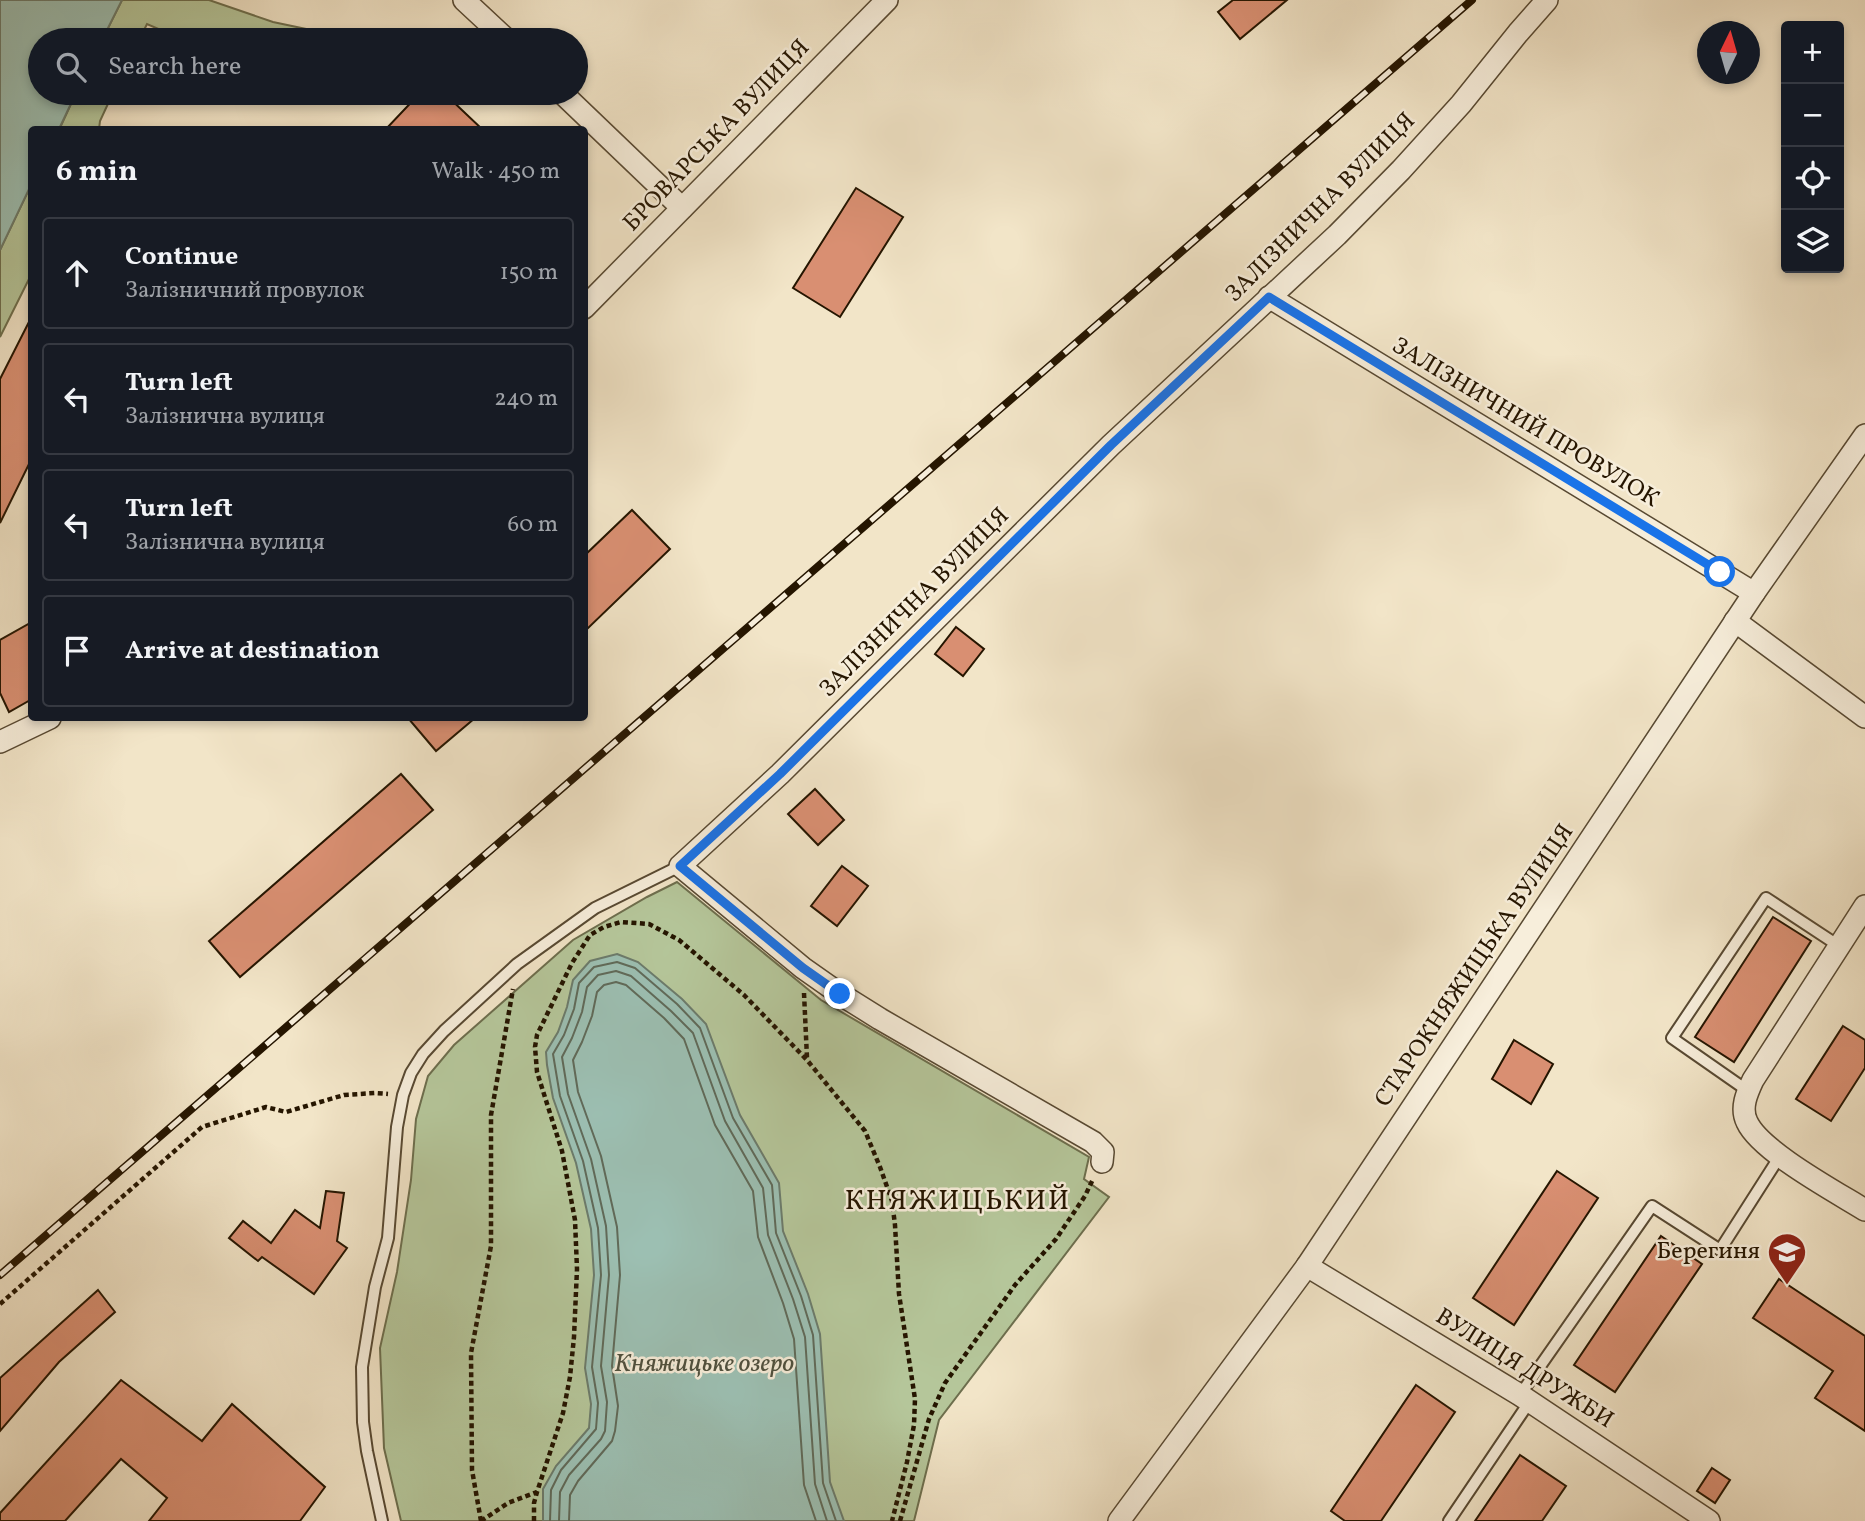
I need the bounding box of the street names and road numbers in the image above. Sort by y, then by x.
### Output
street label: БРОВАРСЬКА ВУЛИЦЯ [616,32,818,240]
street label: ЗАЛІЗНИЧНА ВУЛИЦЯ [1218,105,1424,311]
street label: ЗАЛІЗНИЧНИЙ ПРОВУЛОК [1385,330,1665,516]
street label: ЗАЛІЗНИЧНА ВУЛИЦЯ [812,500,1018,706]
street label: СТАРОКНЯЖИЦЬКА ВУЛИЦЯ [1367,817,1583,1115]
street label: ВУЛИЦЯ ДРУЖБИ [1428,1300,1620,1438]

